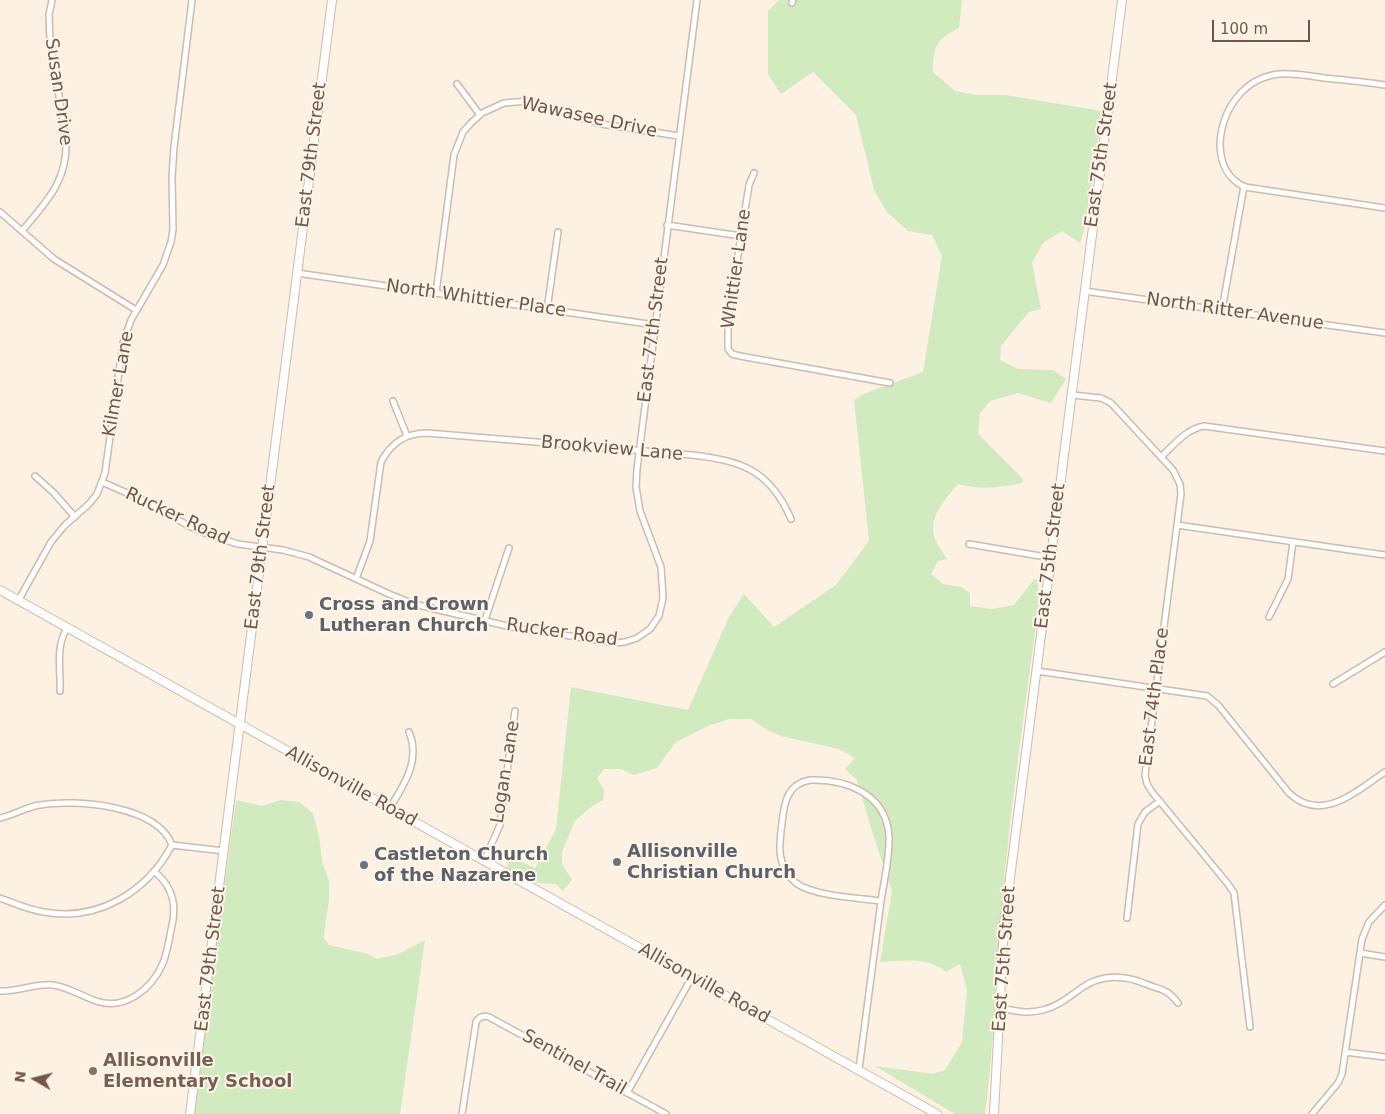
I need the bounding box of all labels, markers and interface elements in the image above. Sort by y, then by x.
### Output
scale bar [1215,10,1312,42]
text: 100 m [1220,20,1268,38]
street label: Susan Drive [40,37,76,147]
street label: East 79th Street [292,81,332,229]
street label: East 75th Street [1081,81,1123,229]
street label: Wawasee Drive [519,93,659,143]
street label: Whittier Lane [718,208,756,330]
street label: East 77th Street [634,256,674,404]
street label: North Whittier Place [385,276,567,322]
street label: North Ritter Avenue [1145,289,1325,335]
street label: Kilmer Lane [99,329,139,439]
street label: Brookview Lane [540,432,684,466]
street label: East 75th Street [1031,482,1071,630]
street label: East 79th Street [241,483,281,631]
street label: Rucker Road [122,484,232,550]
place label: Cross and Crown Lutheran Church [319,594,489,636]
marker: Cross and Crown Lutheran Church [303,609,315,621]
street label: Rucker Road [505,615,619,651]
street label: East 74th Place [1136,626,1174,768]
street label: Logan Lane [487,719,525,825]
street label: Allisonville Road [282,742,420,832]
place label: Allisonville Christian Church [627,841,796,884]
place label: Castleton Church of the Nazarene [374,844,548,886]
marker: Allisonville Christian Church [611,856,623,868]
marker: Castleton Church of the Nazarene [358,859,370,871]
street label: East 79th Street [191,885,231,1033]
street label: East 75th Street [989,885,1021,1033]
street label: Allisonville Road [635,939,773,1029]
street label: Sentinel Trail [518,1025,630,1101]
place label: Allisonville Elementary School [103,1050,292,1092]
north arrow [10,1054,60,1104]
marker: Allisonville Elementary School [87,1065,99,1077]
text: N [11,1070,29,1084]

